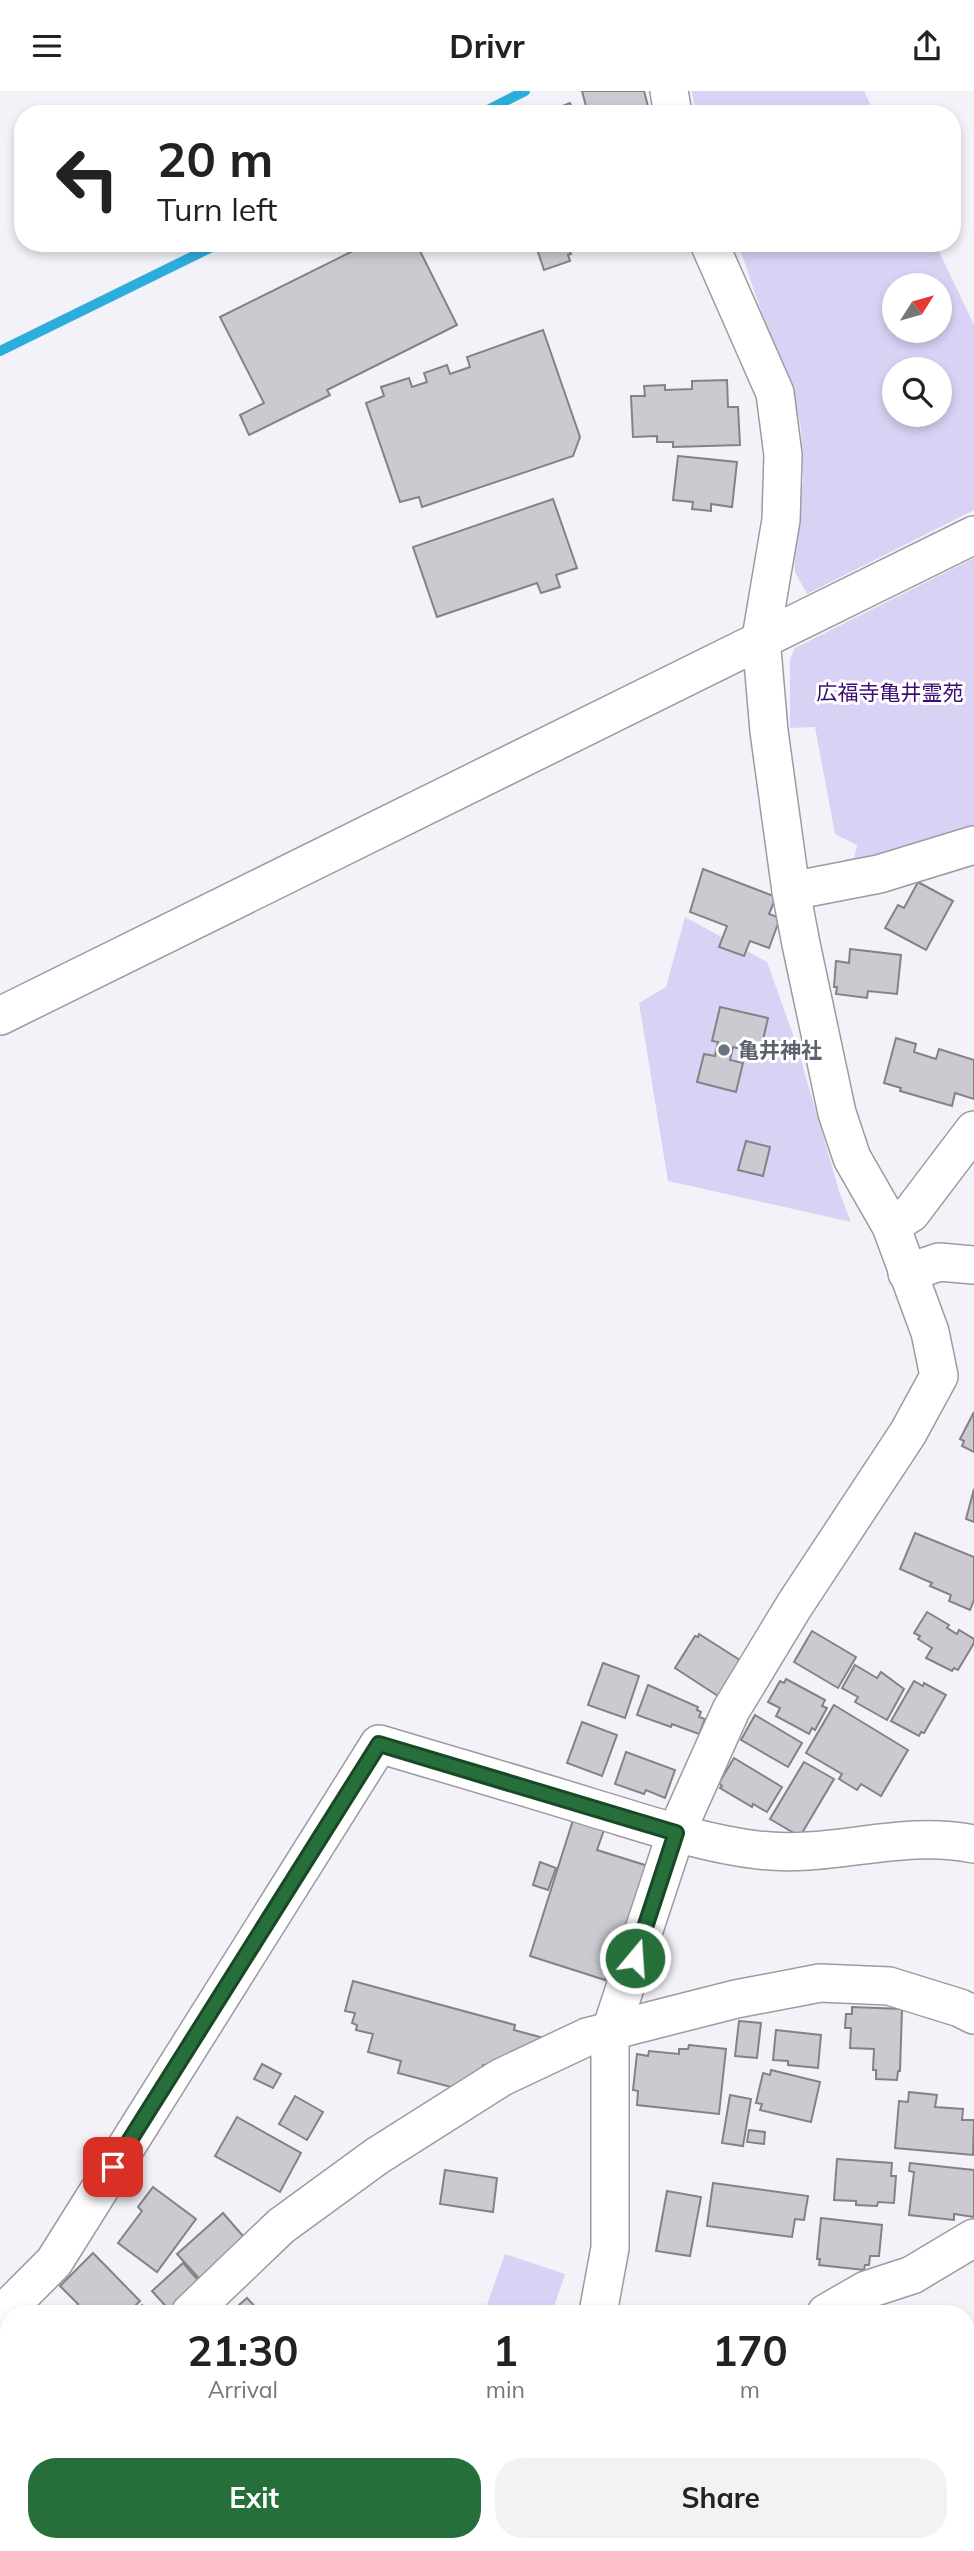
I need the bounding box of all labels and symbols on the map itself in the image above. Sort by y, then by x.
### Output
north arrow [882,273,952,343]
park label: 広福寺亀井霊苑 [817,679,964,705]
place label: 亀井神社 [738,1037,822,1063]
marker: 亀井神社 [716,1042,732,1058]
position arrow [598,1921,672,1995]
pin [83,2137,143,2197]

